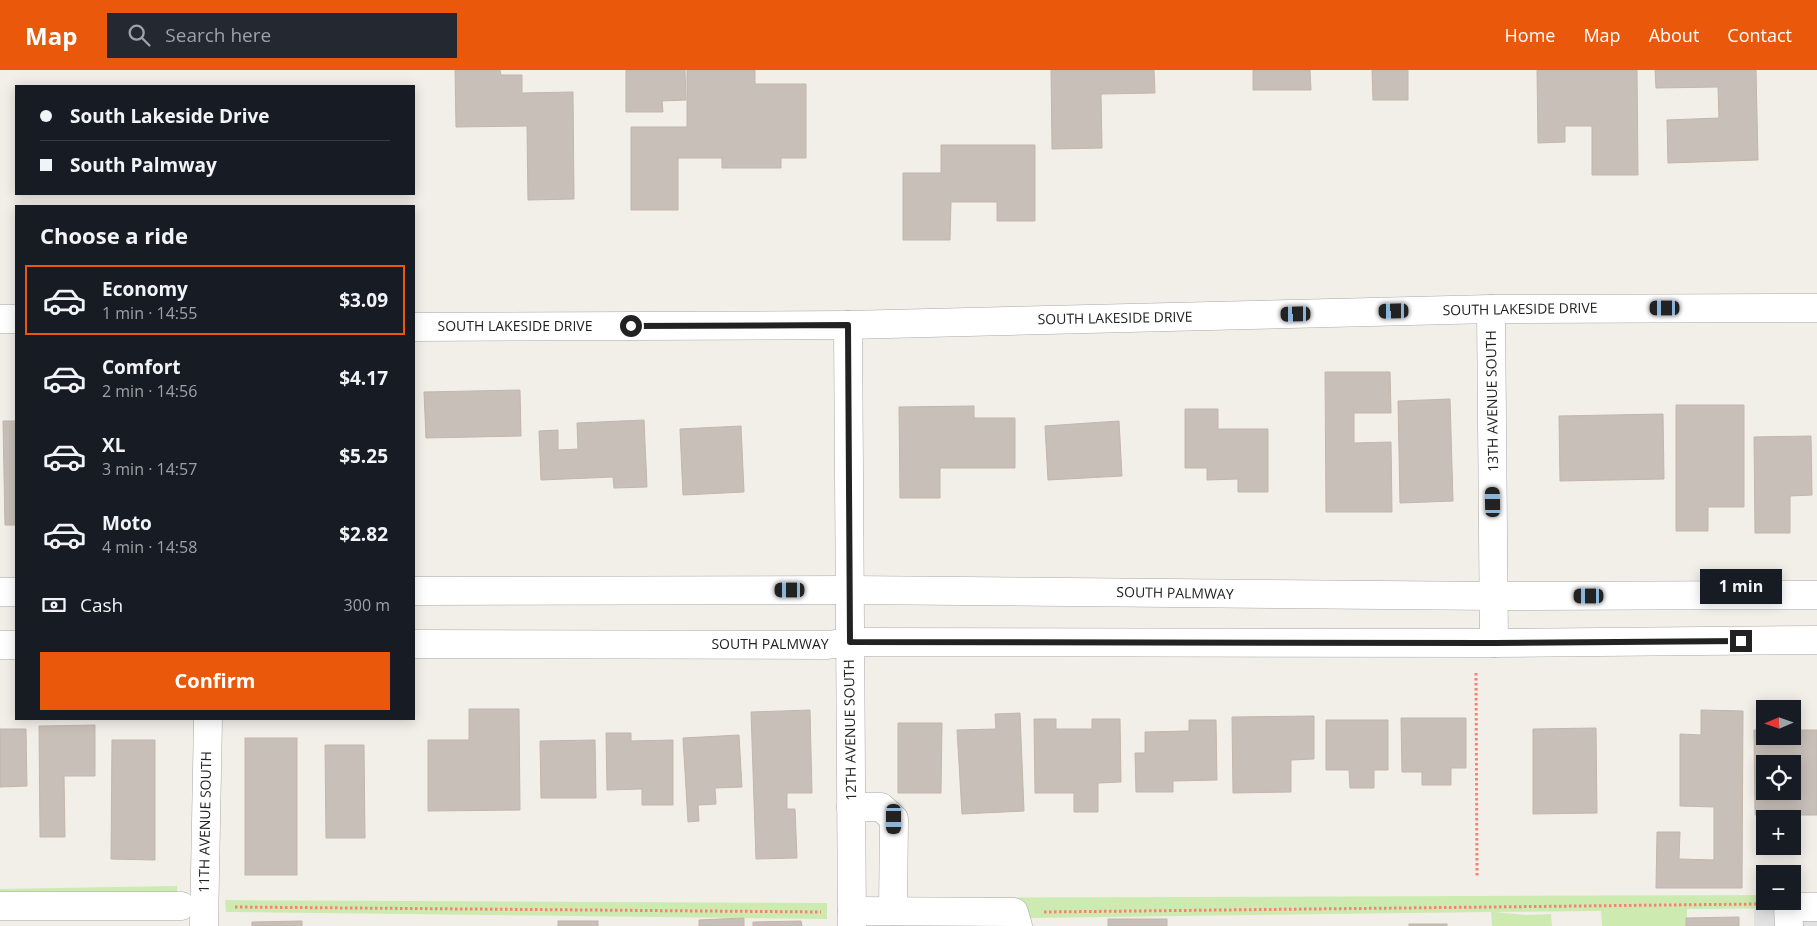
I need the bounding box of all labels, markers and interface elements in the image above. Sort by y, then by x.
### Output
search box [107,13,457,58]
text: Map [25,19,77,52]
icon: search [125,21,153,49]
text: Search here [165,22,271,48]
text: Home [1505,23,1555,47]
text: Map [1583,23,1621,47]
text: About [1649,23,1699,47]
text: Contact [1727,23,1792,47]
text: South Lakeside Drive [70,103,270,129]
text: South Palmway [70,152,217,178]
text: Choose a ride [40,220,188,250]
text: Economy [102,276,188,302]
icon: car [42,278,87,323]
text: $3.09 [339,287,388,313]
street label: SOUTH LAKESIDE DRIVE [1442,298,1598,319]
car [1650,301,1680,316]
text: 1 min · 14:55 [102,302,197,324]
car [1378,303,1409,319]
car [1280,306,1311,322]
street label: SOUTH LAKESIDE DRIVE [1037,307,1193,328]
route start [620,315,642,337]
street label: SOUTH LAKESIDE DRIVE [438,316,592,335]
street label: 13TH AVENUE SOUTH [1481,330,1502,472]
text: Comfort [102,354,181,380]
icon: car [42,356,87,401]
text: $4.17 [339,365,388,391]
text: 2 min · 14:56 [102,380,197,402]
text: XL [102,432,125,458]
icon: car [42,434,87,479]
text: $5.25 [339,443,388,469]
text: 3 min · 14:57 [102,458,197,480]
car [1485,487,1500,517]
text: Moto [102,510,152,536]
icon: car [42,512,87,557]
text: $2.82 [339,521,388,547]
text: 4 min · 14:58 [102,536,197,558]
callout: 1 min [1700,568,1782,604]
text: 1 min [1719,575,1763,597]
street label: SOUTH PALMWAY [1116,582,1234,603]
car [775,583,805,598]
car [1574,589,1604,604]
icon: cash [40,591,68,619]
text: Cash [80,592,123,618]
text: 300 m [344,594,390,616]
route end [1730,630,1752,652]
street label: SOUTH PALMWAY [711,634,829,653]
button: Confirm [40,652,390,710]
street label: 12TH AVENUE SOUTH [839,659,860,801]
north arrow [1756,700,1801,745]
map controls [1756,700,1801,910]
street label: 11TH AVENUE SOUTH [194,751,215,893]
button: locate [1756,755,1801,800]
car [886,804,901,834]
button: + [1756,810,1801,855]
button: − [1756,865,1801,910]

